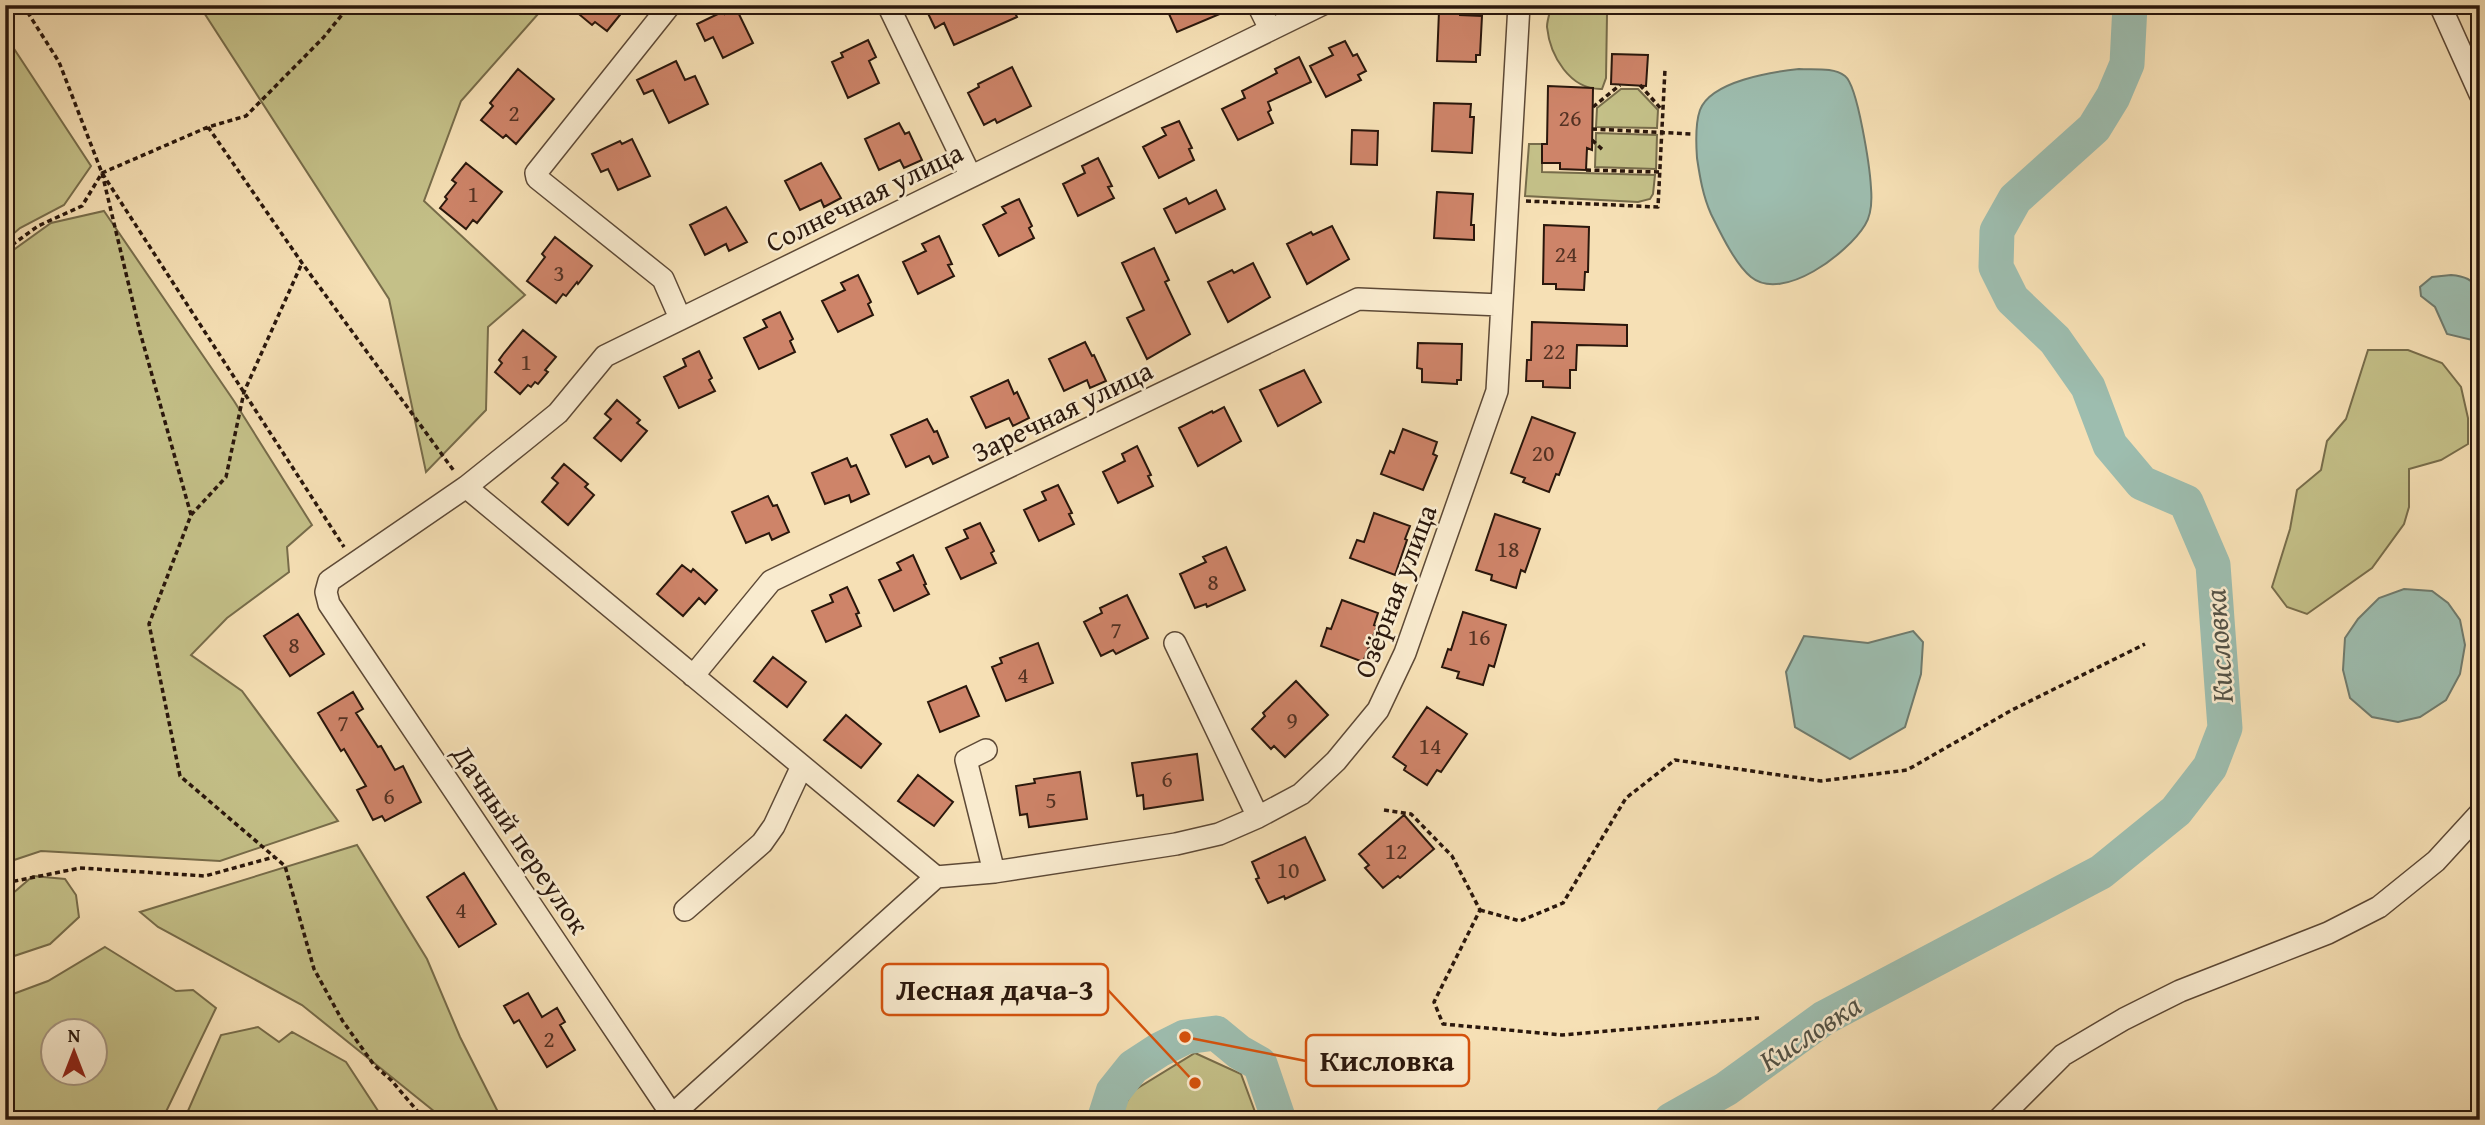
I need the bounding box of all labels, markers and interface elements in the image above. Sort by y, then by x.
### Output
house number: 2 [508,95,520,130]
house number: 26 [1558,100,1582,135]
street label: Солнечная улица [758,131,970,262]
house number: 1 [467,176,479,211]
house number: 24 [1554,236,1578,271]
house number: 3 [553,255,565,290]
house number: 22 [1542,333,1566,368]
house number: 1 [520,344,532,379]
street label: Заречная улица [964,349,1160,472]
house number: 20 [1531,435,1555,470]
street label: Озёрная улица [1343,497,1447,684]
house number: 18 [1496,531,1520,566]
house number: 8 [1207,564,1219,599]
water label: Кисловка [2192,588,2244,704]
house number: 7 [1110,612,1122,647]
house number: 16 [1467,619,1491,654]
house number: 8 [288,627,300,662]
house number: 4 [1017,657,1029,692]
house number: 9 [1286,702,1298,737]
house number: 7 [337,705,349,740]
house number: 14 [1418,728,1442,763]
street label: Дачный переулок [442,735,600,942]
house number: 6 [1161,761,1173,796]
house number: 6 [383,778,395,813]
house number: 5 [1045,782,1057,817]
house number: 12 [1384,833,1408,868]
house number: 10 [1276,852,1300,887]
house number: 4 [455,892,467,927]
callout: Лесная дача-3 [882,964,1108,1015]
text: Лесная дача-3 [896,967,1094,1011]
water label: Кисловка [1750,983,1869,1082]
north arrow [38,1016,108,1086]
text: N [68,1021,81,1049]
house number: 2 [543,1021,555,1056]
callout: Кисловка [1306,1035,1469,1086]
text: Кисловка [1320,1038,1455,1082]

